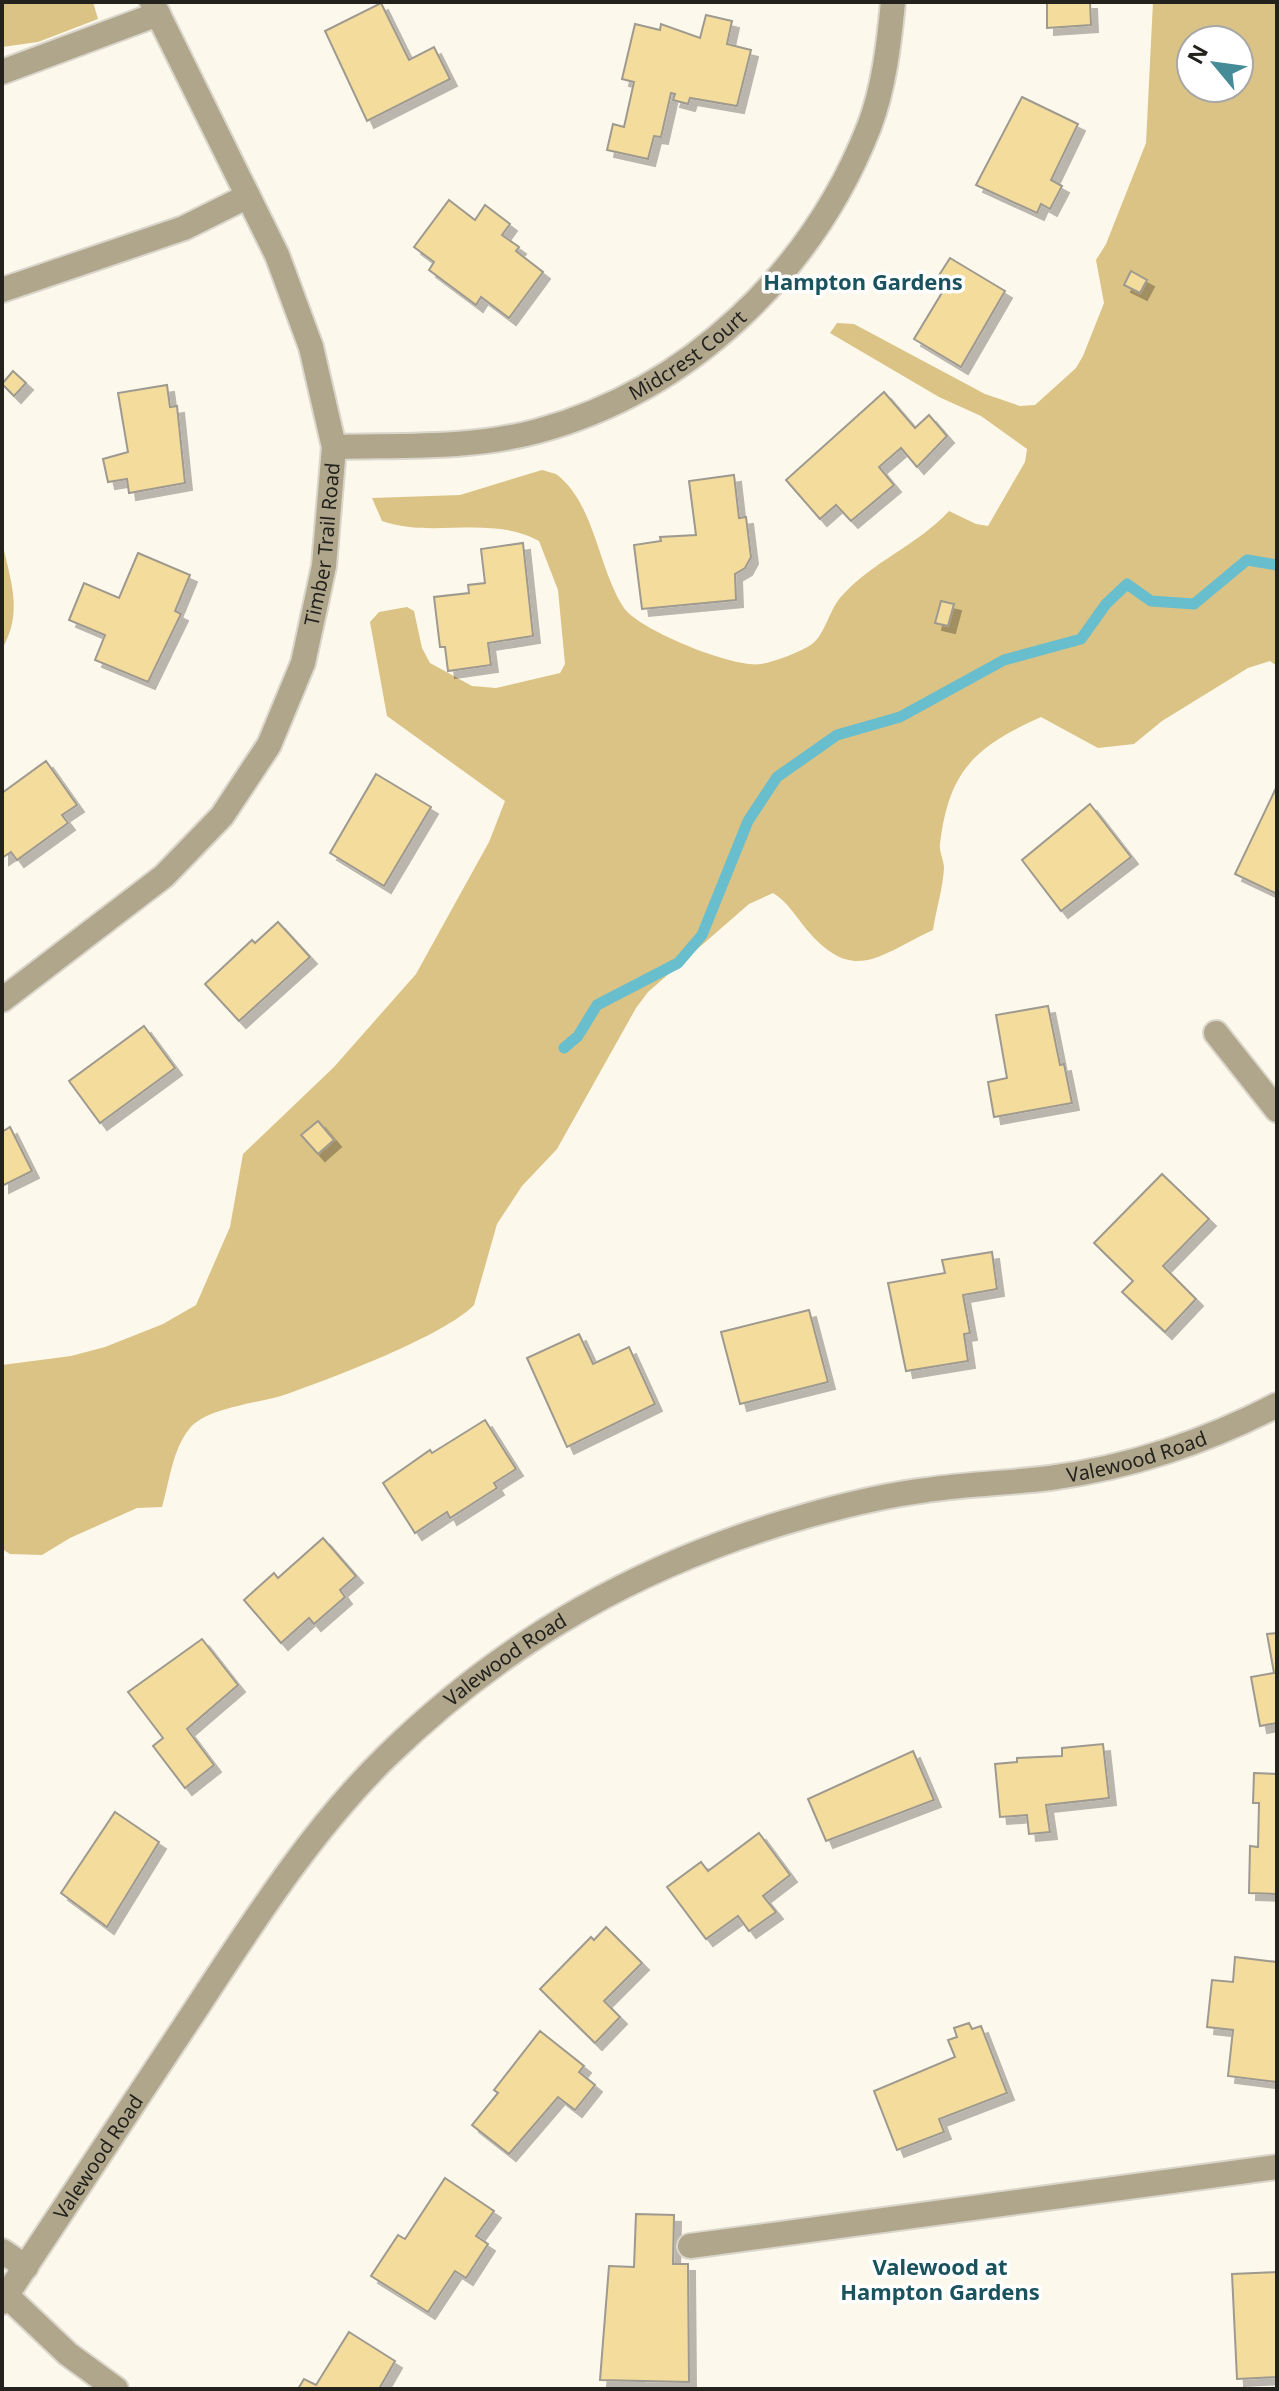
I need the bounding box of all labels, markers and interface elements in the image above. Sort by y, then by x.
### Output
north arrow [1175,24,1255,104]
text: N [1179,39,1214,69]
district label: Hampton Gardens [763,266,963,296]
street label: Midcrest Court [624,304,752,406]
street label: Timber Trail Road [297,461,346,628]
street label: Valewood Road [1065,1424,1211,1488]
street label: Valewood Road [438,1607,571,1712]
street label: Valewood Road [47,2089,149,2225]
district label: Valewood at Hampton Gardens [840,2251,1040,2306]

